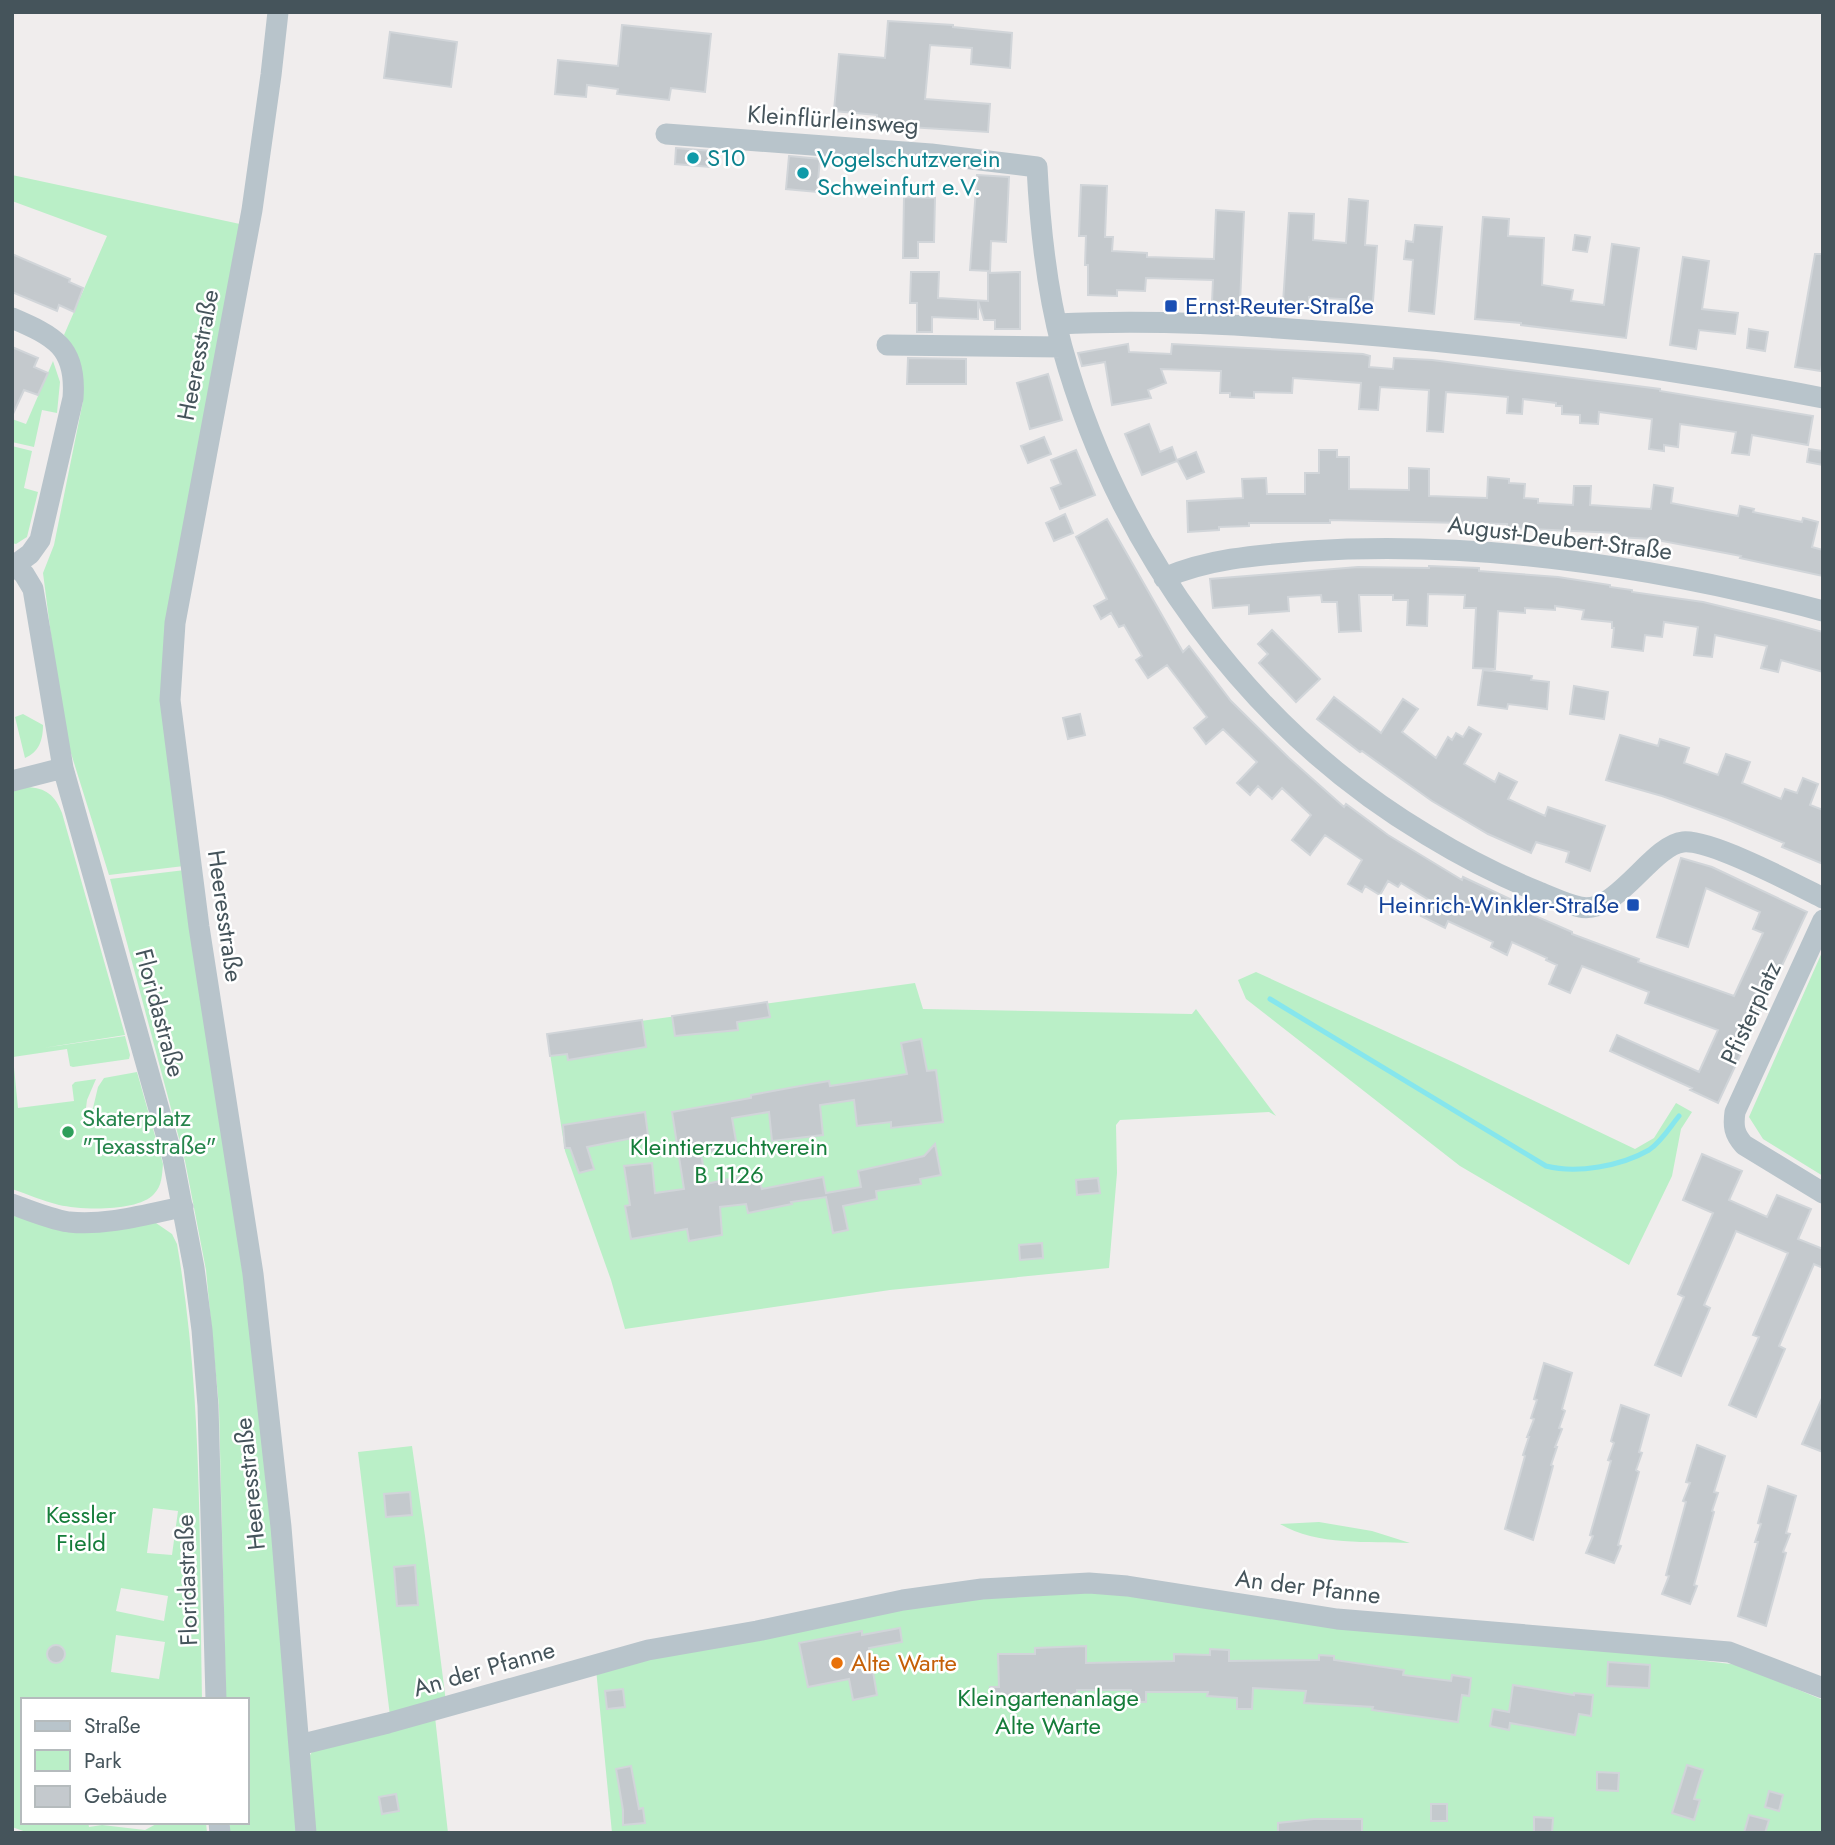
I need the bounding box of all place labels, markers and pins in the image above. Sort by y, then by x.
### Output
place label: S10 [707,140,745,175]
place label: Vogelschutzverein Schweinfurt e.V. [817,141,1001,204]
marker: S10 [685,150,701,166]
marker: Vogelschutzverein Schweinfurt e.V. [795,165,811,181]
place label: Ernst-Reuter-Straße [1185,288,1374,323]
marker: Ernst-Reuter-Straße [1163,298,1179,314]
place label: Heinrich-Winkler-Straße [1378,887,1619,922]
marker: Heinrich-Winkler-Straße [1625,897,1641,913]
place label: Skaterplatz "Texasstraße" [82,1100,217,1163]
marker: Skaterplatz "Texasstraße" [60,1124,76,1140]
place label: Alte Warte [851,1645,957,1680]
marker: Alte Warte [829,1655,845,1671]

